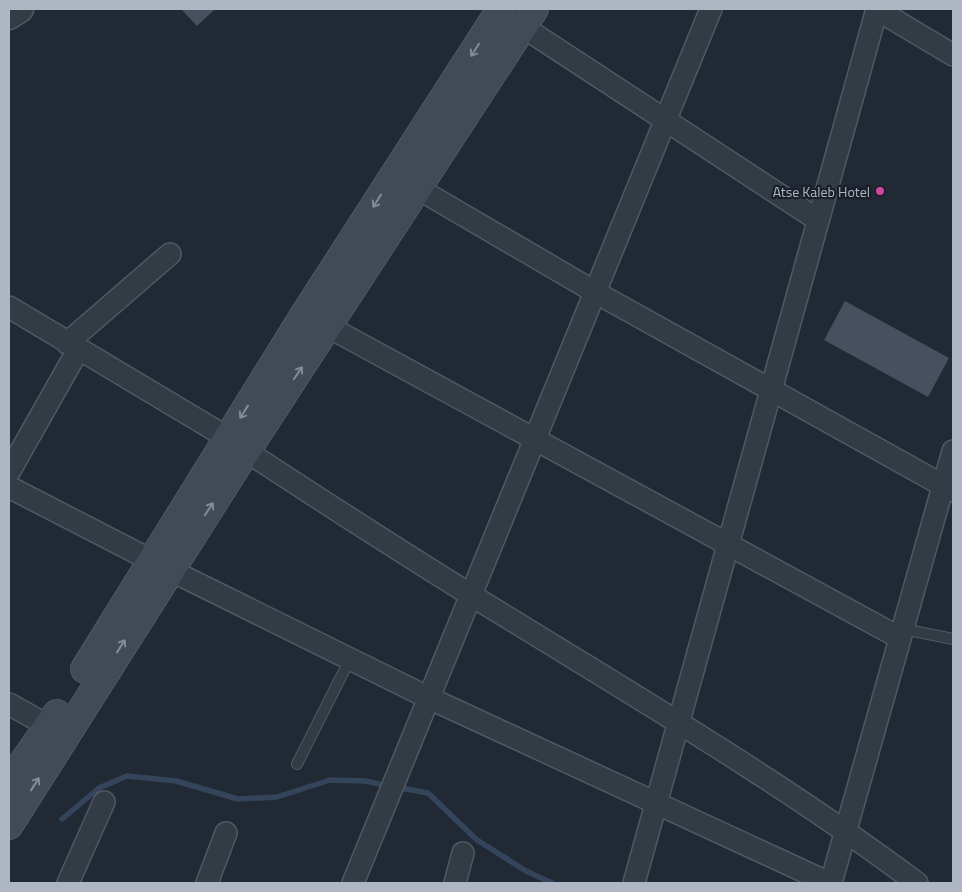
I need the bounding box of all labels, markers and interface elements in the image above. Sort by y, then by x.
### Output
one-way arrow [469,42,479,56]
place label: Atse Kaleb Hotel [773,181,870,202]
marker: Atse Kaleb Hotel [874,185,886,197]
one-way arrow [371,193,381,207]
one-way arrow [293,367,303,381]
one-way arrow [238,405,248,419]
one-way arrow [204,503,214,517]
one-way arrow [117,640,127,654]
one-way arrow [30,777,40,791]

